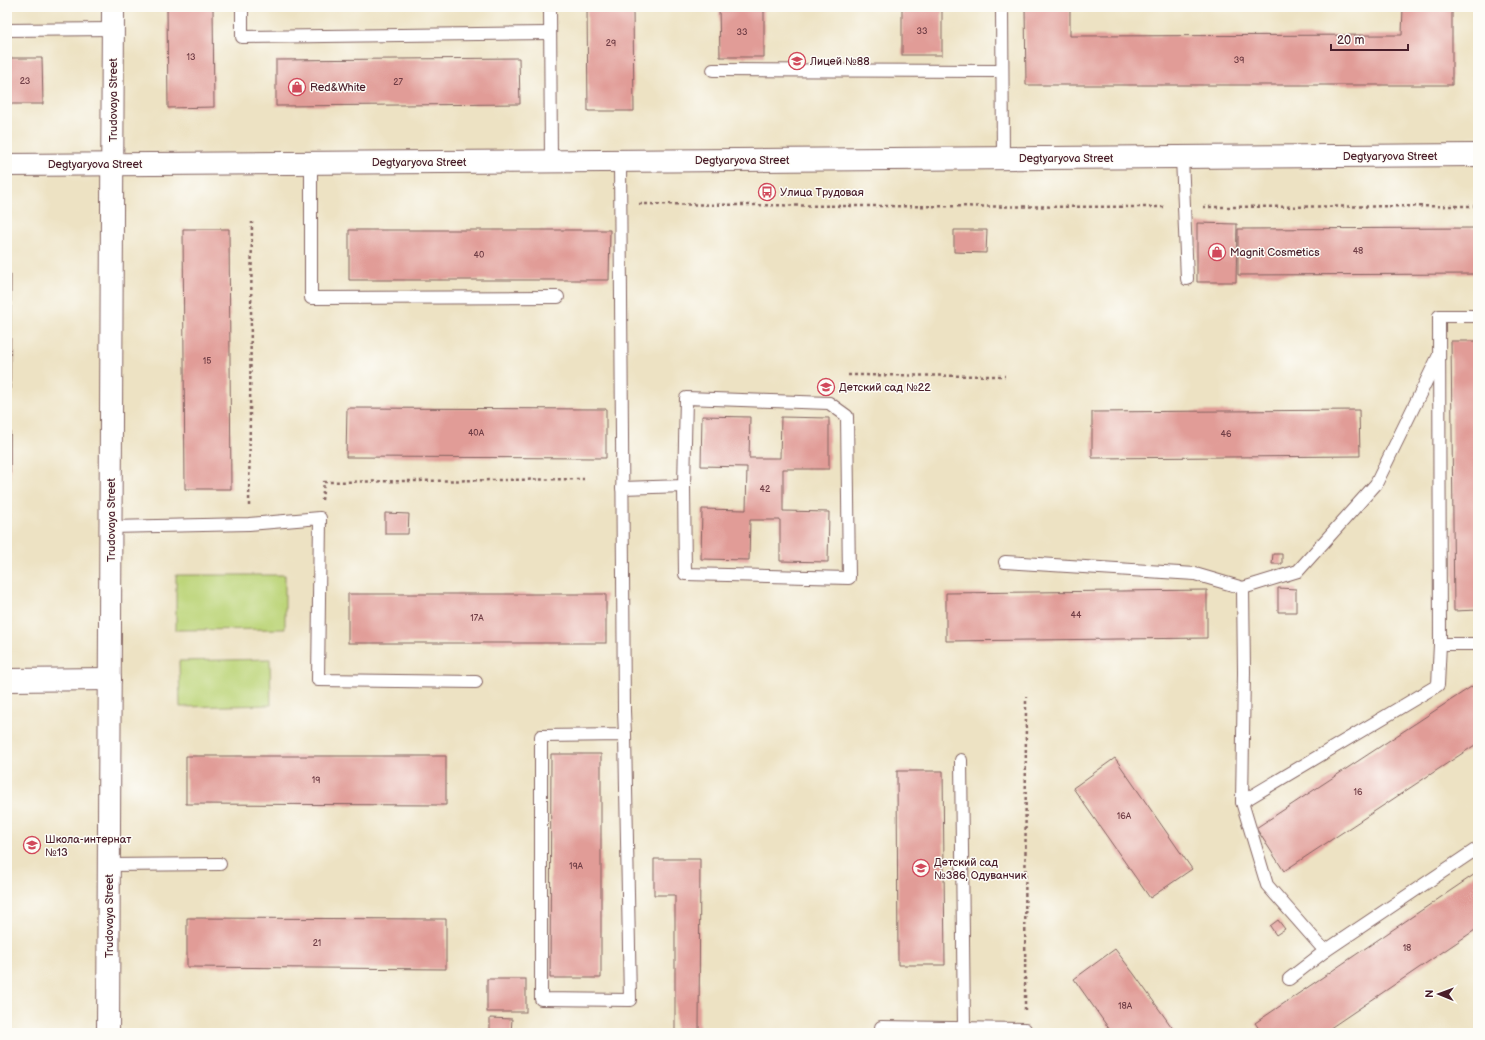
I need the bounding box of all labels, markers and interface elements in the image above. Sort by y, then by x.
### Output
house number: 33 [916,26,928,37]
scale bar [1331,26,1408,52]
house number: 33 [736,27,748,38]
text: 20 m [1337,33,1364,48]
house number: 29 [606,38,616,49]
school or university icon: Лицей №88 [787,51,807,71]
house number: 13 [186,52,196,63]
place label: Лицей №88 [809,55,870,68]
house number: 39 [1234,55,1244,66]
street label: Trudovaya Street [107,57,120,142]
house number: 23 [20,76,31,87]
shop icon: Red&White [287,77,307,97]
house number: 27 [393,77,403,88]
place label: Red&White [310,81,366,94]
street label: Degtyaryova Street [1343,150,1438,163]
street label: Degtyaryova Street [1019,152,1114,165]
street label: Degtyaryova Street [695,154,790,167]
street label: Degtyaryova Street [372,156,467,169]
street label: Degtyaryova Street [48,158,143,171]
bus stop icon: Улица Трудовая [757,182,777,202]
place label: Улица Трудовая [780,186,864,199]
shop icon: Magnit Cosmetics [1207,242,1227,262]
place label: Magnit Cosmetics [1230,246,1320,259]
house number: 48 [1353,246,1363,257]
house number: 40 [474,250,484,261]
house number: 15 [203,356,211,367]
school or university icon: Детский сад №22 [816,377,836,397]
place label: Детский сад №22 [839,381,931,394]
house number: 40А [468,428,485,439]
house number: 46 [1221,429,1232,440]
street label: Trudovaya Street [105,477,118,562]
house number: 42 [760,484,771,495]
house number: 44 [1071,610,1082,621]
house number: 17А [470,613,484,624]
house number: 19 [312,775,320,786]
house number: 16 [1354,787,1363,798]
house number: 16А [1117,811,1132,822]
place label: Школа-интернат №13 [45,833,131,859]
school or university icon: Школа-интернат №13 [22,835,42,855]
place label: Детский сад №386, Одуванчик [934,856,1027,882]
school or university icon: Детский сад №386, Одуванчик [911,858,931,878]
house number: 19А [569,861,584,872]
street label: Trudovaya Street [103,873,116,958]
house number: 21 [313,938,321,949]
house number: 18 [1403,943,1411,954]
north arrow [1419,974,1459,1014]
text: N [1423,990,1436,998]
house number: 18А [1118,1001,1133,1012]

